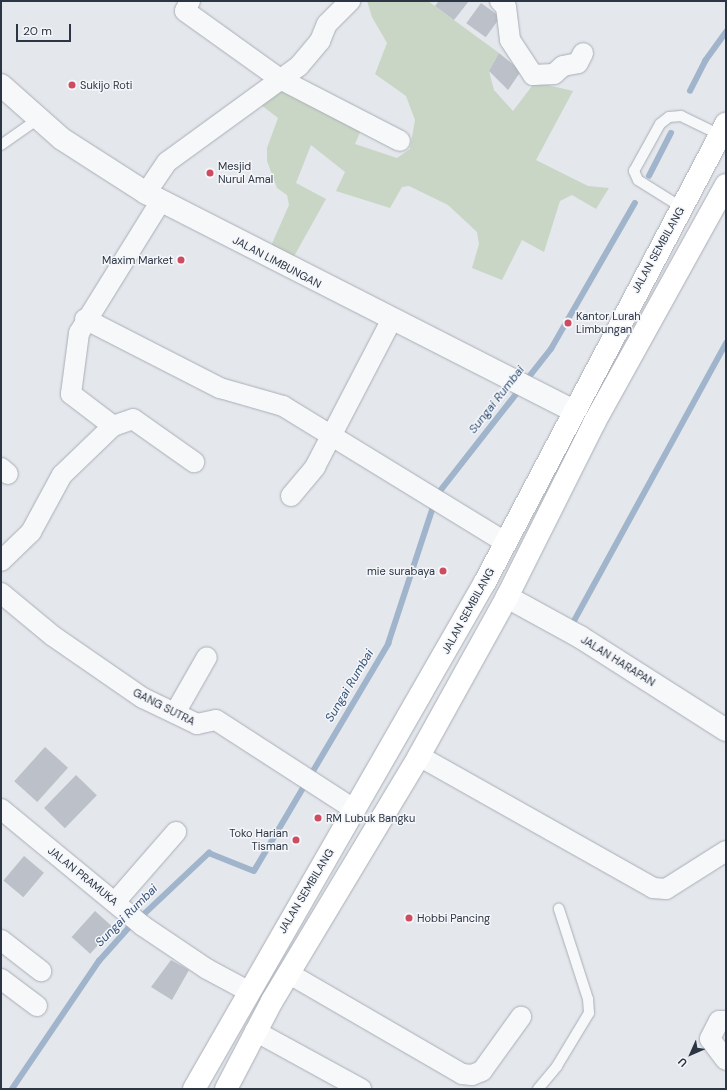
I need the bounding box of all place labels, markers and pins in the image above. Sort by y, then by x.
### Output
place label: Sukijo Roti [80,78,132,92]
marker: Sukijo Roti [67,80,77,90]
place label: Mesjid Nurul Amal [218,160,273,186]
marker: Mesjid Nurul Amal [205,168,215,178]
place label: Maxim Market [102,253,173,267]
marker: Maxim Market [176,255,186,265]
place label: Kantor Lurah Limbungan [576,310,641,336]
marker: Kantor Lurah Limbungan [563,318,573,328]
place label: mie surabaya [367,564,435,578]
marker: mie surabaya [438,566,448,576]
place label: RM Lubuk Bangku [326,811,415,825]
marker: RM Lubuk Bangku [313,813,323,823]
place label: Toko Harian Tisman [229,827,288,853]
marker: Toko Harian Tisman [291,835,301,845]
place label: Hobbi Pancing [417,911,490,925]
marker: Hobbi Pancing [404,913,414,923]

